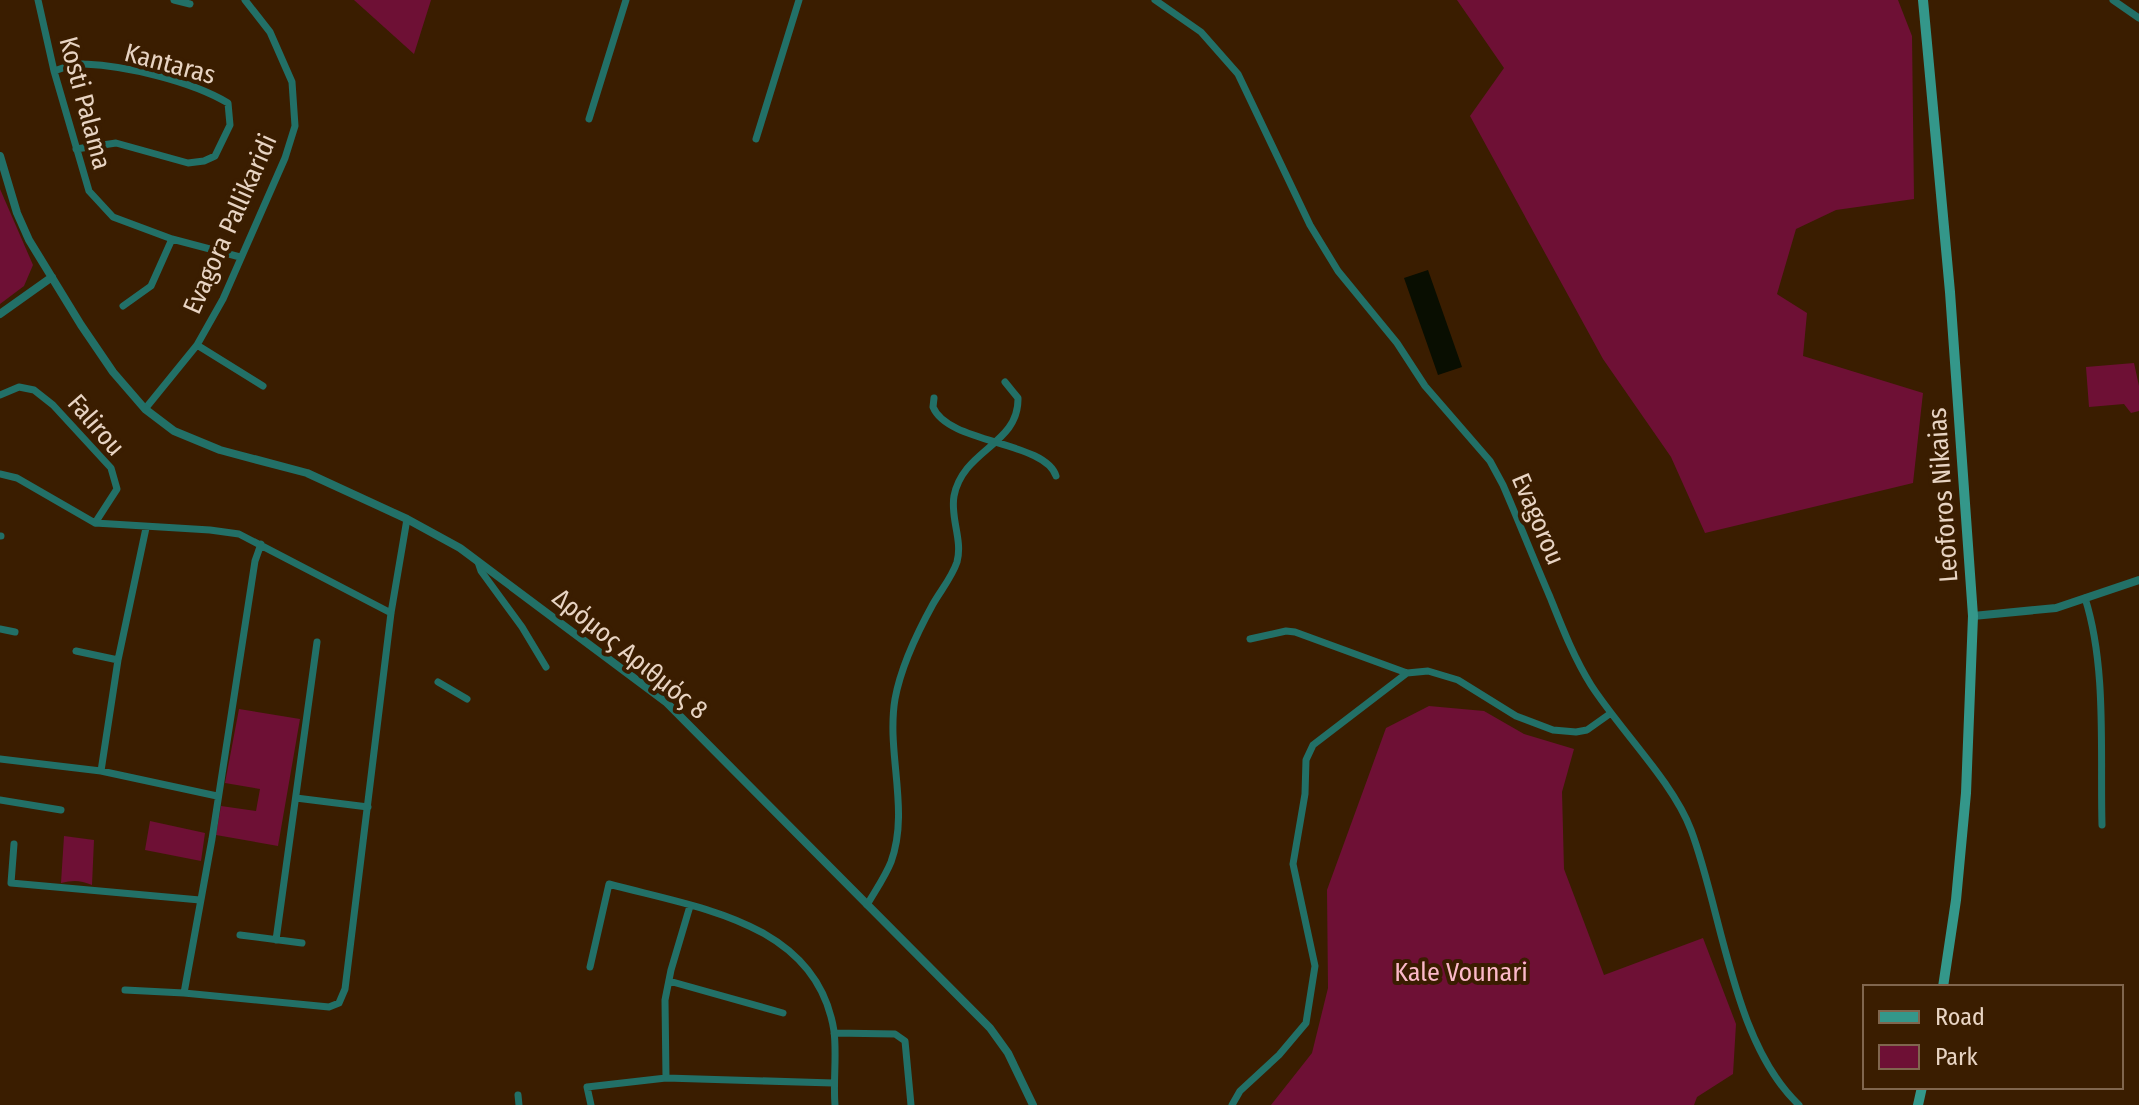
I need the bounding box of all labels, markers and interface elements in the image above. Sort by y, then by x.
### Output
street label: Kosti Palama [52,33,118,173]
street label: Kantaras [121,37,219,91]
street label: Evagora Pallikaridi [176,129,284,319]
street label: Falirou [61,388,131,462]
street label: Leoforos Nikaias [1921,407,1965,583]
street label: Evagorou [1505,469,1571,569]
street label: Δρόμος Αριθμός 8 [546,582,714,726]
park label: Kale Vounari [1394,957,1528,988]
legend [1863,985,2123,1089]
text: Road [1935,1003,1985,1031]
text: Park [1935,1043,1978,1071]

